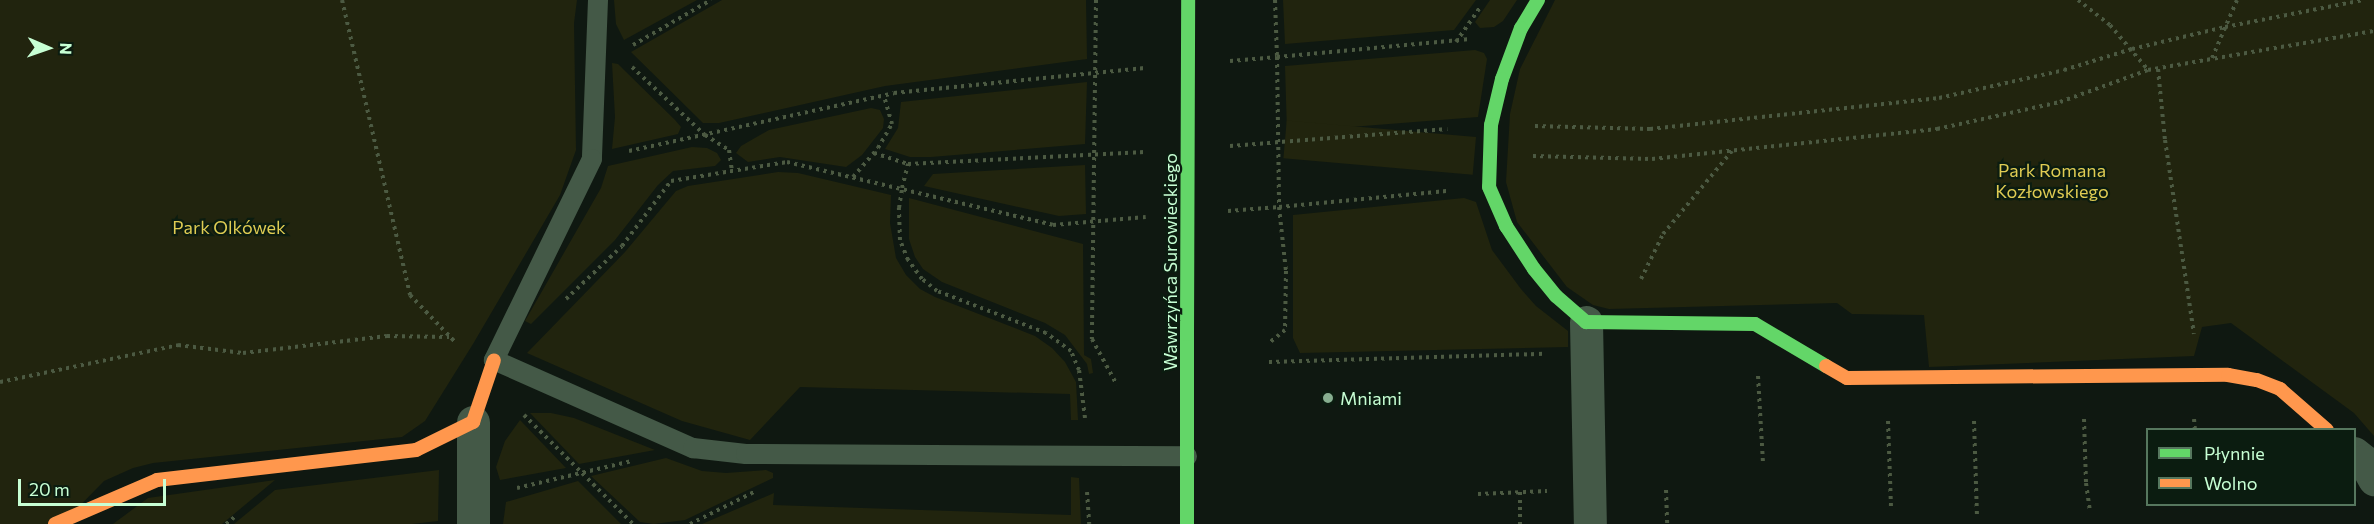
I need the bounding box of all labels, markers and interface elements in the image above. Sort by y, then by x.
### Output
north arrow [18,18,78,78]
text: N [57,42,76,55]
street label: Wawrzyńca Surowieckiego [1159,153,1181,371]
park label: Park Romana Kozłowskiego [1995,160,2109,202]
park label: Park Olkówek [172,216,286,238]
place label: Mniami [1340,387,1402,409]
marker: Mniami [1321,391,1335,405]
legend [2146,428,2356,506]
text: Płynnie [2204,442,2265,464]
scale bar [21,467,170,505]
text: Wolno [2204,472,2258,494]
text: 20 m [29,478,70,500]

